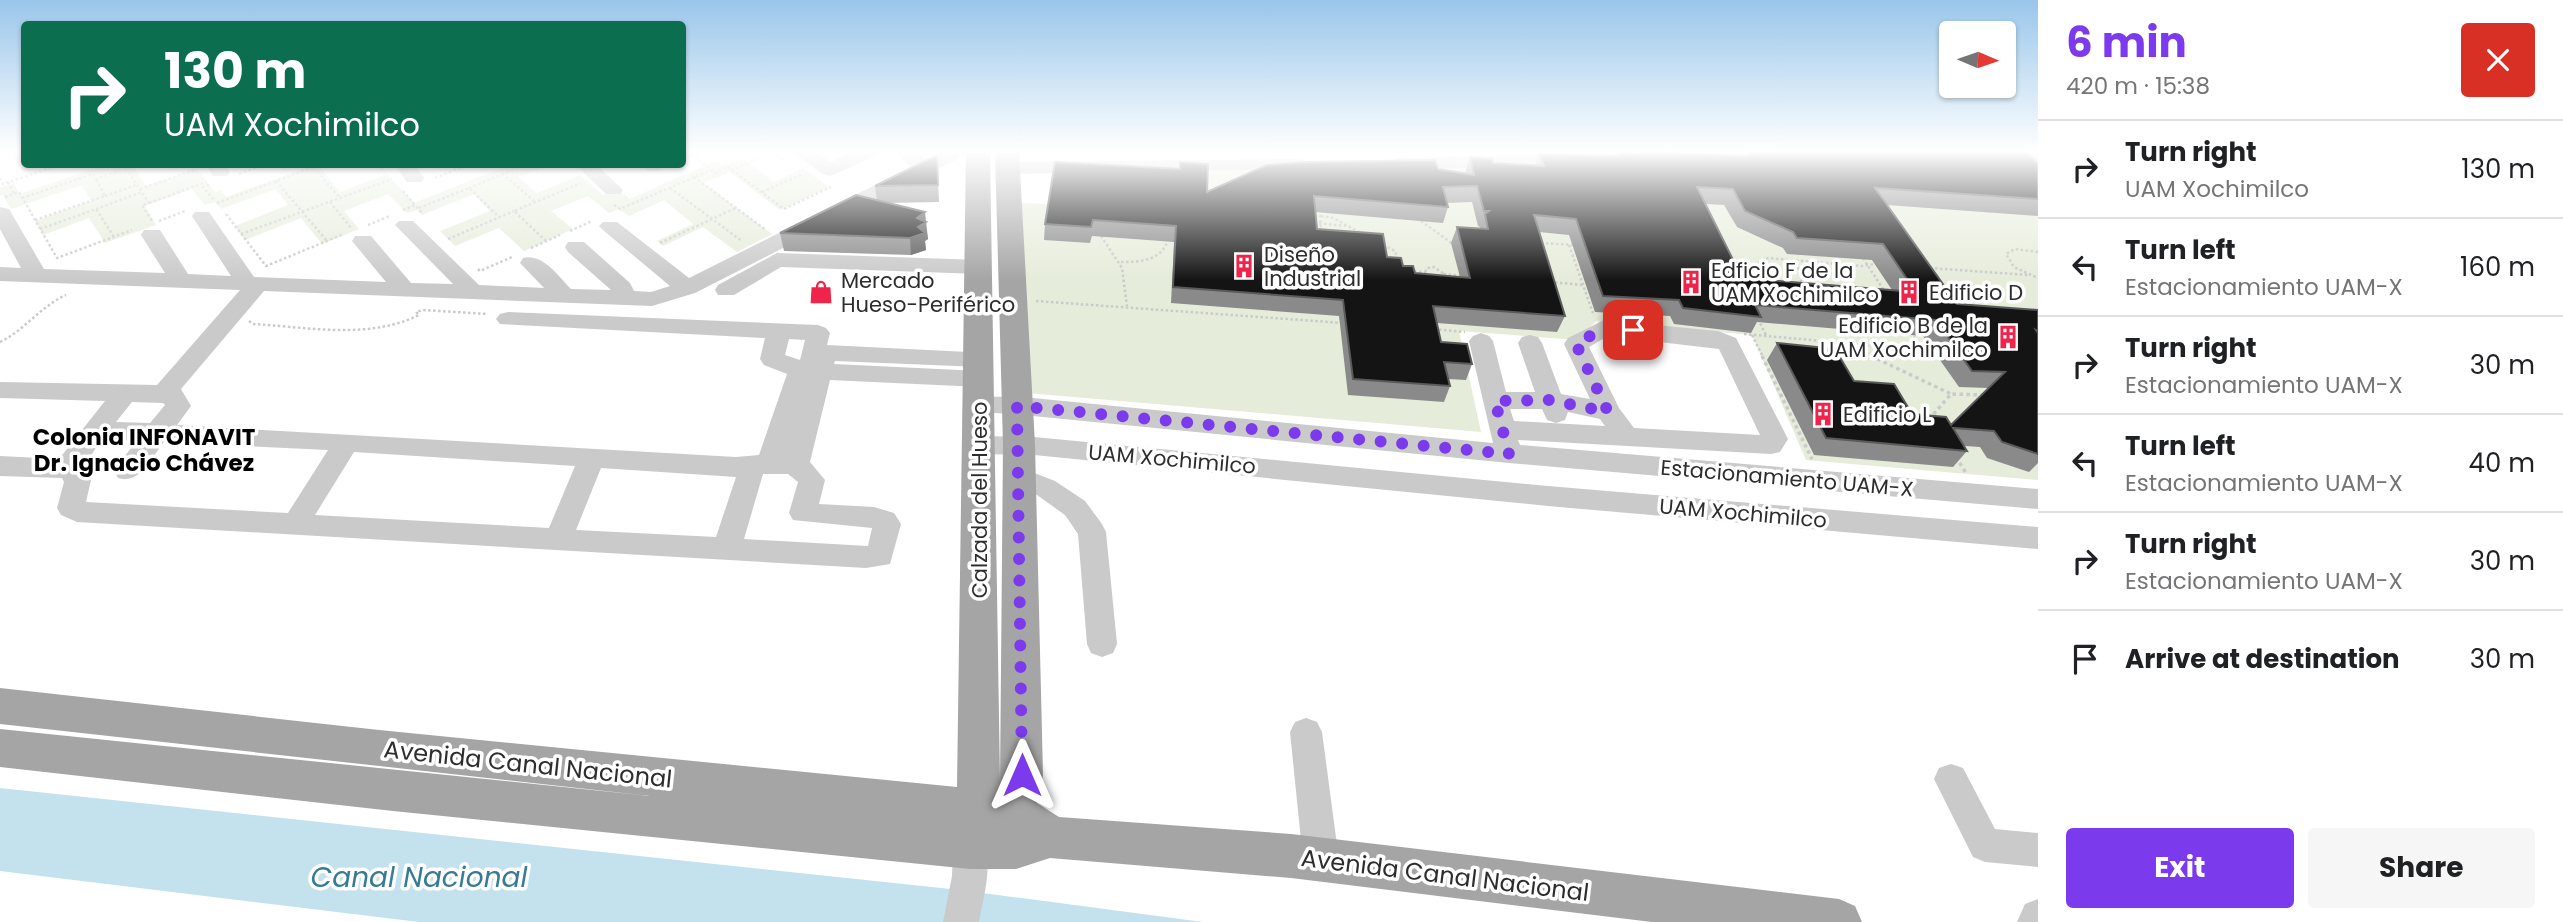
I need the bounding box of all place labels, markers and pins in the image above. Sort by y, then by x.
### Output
place label: Diseño Industrial [1264,240,1361,293]
building icon: Diseño Industrial [1230,252,1258,280]
place label: Edficio F de la UAM Xochimilco [1711,256,1879,309]
place label: Mercado Hueso-Periférico [841,266,1015,319]
building icon: Edficio F de la UAM Xochimilco [1677,268,1705,296]
shop icon: Mercado Hueso-Periférico [807,278,835,306]
building icon: Edificio D [1895,278,1923,306]
place label: Edificio D [1929,278,2023,307]
pin [1603,300,1663,360]
place label: Edificio B de la UAM Xochimilco [1820,311,1988,364]
building icon: Edificio B de la UAM Xochimilco [1994,323,2022,351]
building icon: Edificio L [1809,400,1837,428]
place label: Edificio L [1843,400,1931,429]

